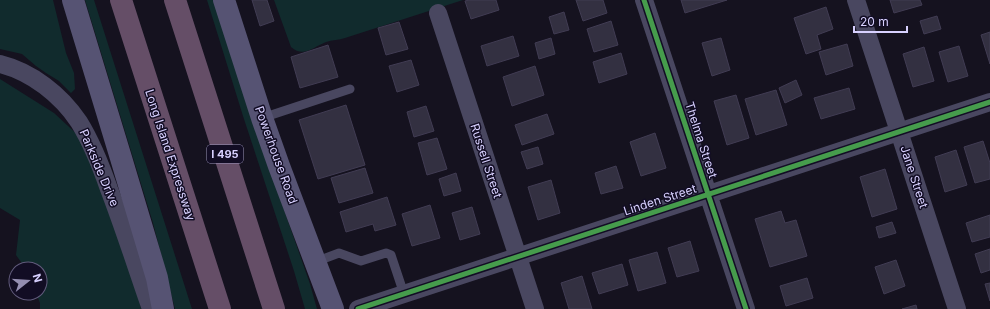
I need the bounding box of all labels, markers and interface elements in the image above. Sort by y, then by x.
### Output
scale bar [854,8,907,34]
text: 20 m [860,14,889,29]
street label: Long Island Expressway [142,87,199,223]
street label: Thelma Street [682,100,721,180]
street label: Powerhouse Road [252,104,301,206]
street label: Russell Street [467,122,506,200]
street label: Parkside Drive [76,127,122,209]
street label: Jane Street [897,144,932,210]
road number: I 495 [207,145,243,163]
street label: Linden Street [622,181,698,218]
north arrow [8,261,48,301]
text: N [30,272,45,284]

